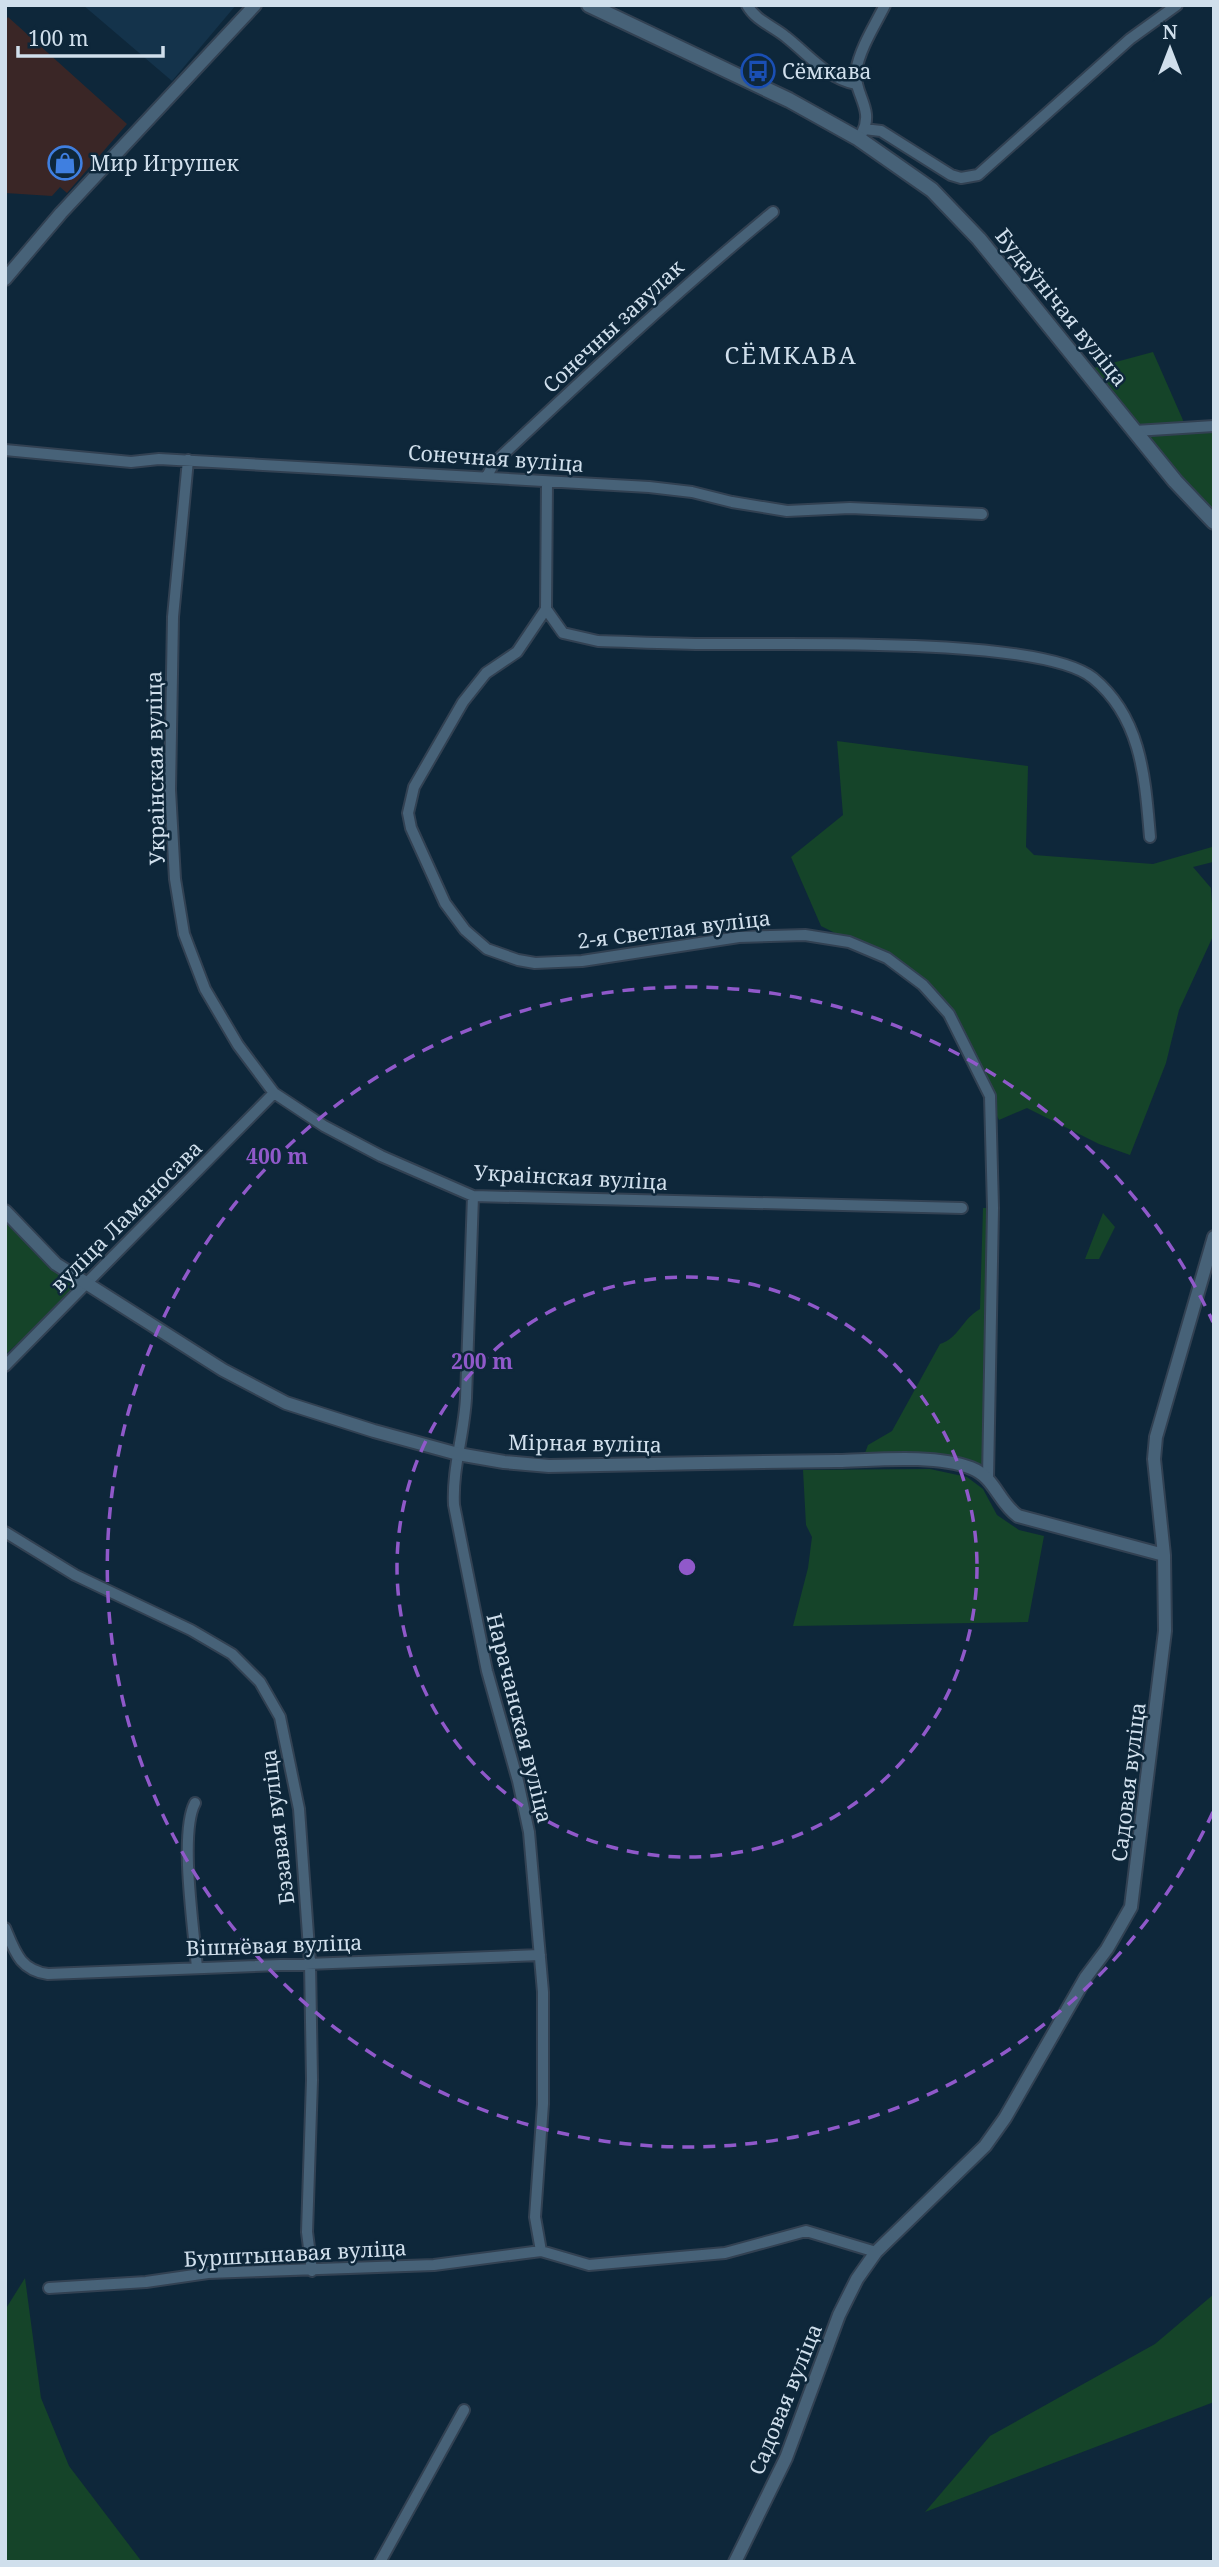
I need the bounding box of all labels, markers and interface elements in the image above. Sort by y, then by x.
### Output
scale bar [18,14,163,58]
north arrow [1135,14,1205,84]
text: N [1163,19,1178,45]
text: 100 m [28,24,89,52]
bus stop icon: Сёмкава [739,52,777,90]
place label: Сёмкава [782,57,871,85]
shop icon: Мир Игрушек [46,144,84,182]
place label: Мир Игрушек [90,149,239,177]
street label: Будаўнічая вуліца [990,222,1134,392]
street label: Сонечны завулак [536,253,690,399]
district label: СЁМКАВА [724,338,858,371]
street label: Сонечная вуліца [407,438,585,478]
street label: Украінская вуліца [139,671,171,865]
street label: 2-я Светлая вуліца [576,903,772,955]
street label: вуліца Ламаносава [44,1134,208,1298]
text: 400 m [246,1142,308,1170]
street label: Украінская вуліца [473,1158,669,1196]
text: 200 m [451,1347,513,1375]
street label: Мірная вуліца [508,1428,662,1458]
centre of rings [675,1555,699,1579]
street label: Нарачанская вуліца [480,1610,560,1826]
street label: Садовая вуліца [1104,1701,1152,1863]
street label: Бэзавая вуліца [254,1748,300,1906]
street label: Вішнёвая вуліца [185,1928,363,1962]
street label: Бурштынавая вуліца [183,2233,407,2273]
street label: Садовая вуліца [742,2319,828,2479]

